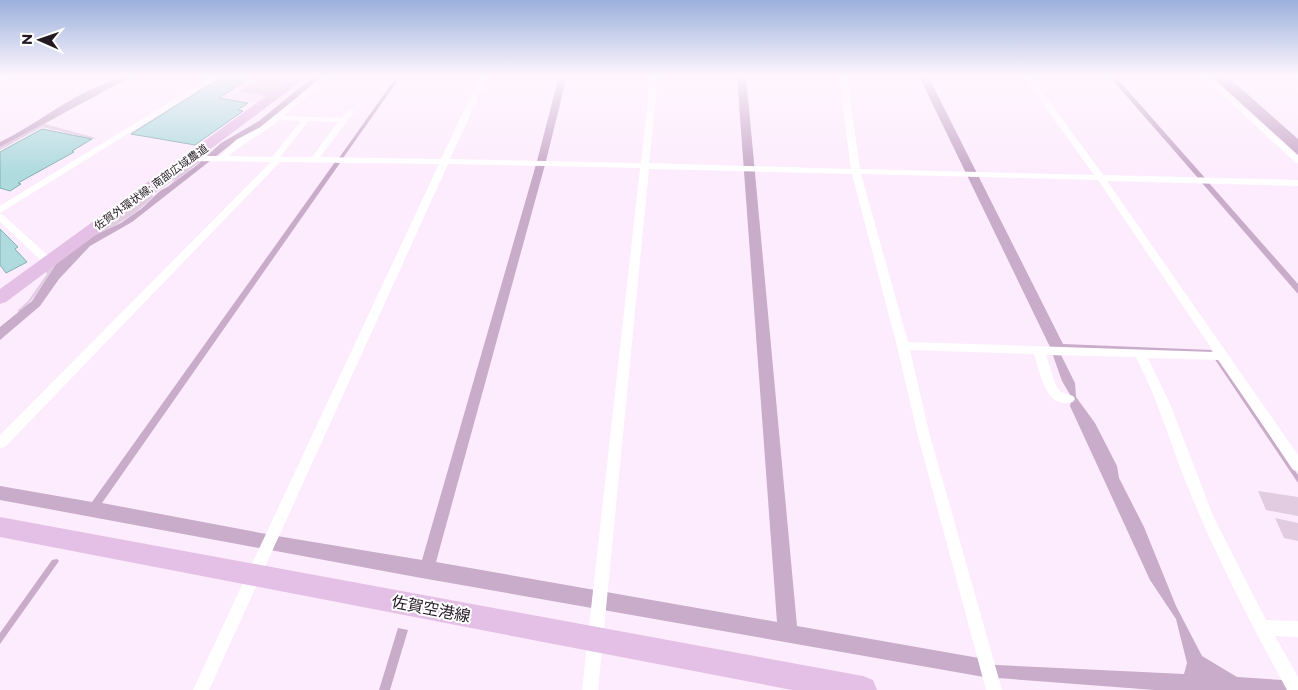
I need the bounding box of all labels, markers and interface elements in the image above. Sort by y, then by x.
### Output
north arrow [15,15,65,65]
text: N [18,34,36,46]
street label: 佐賀外環状線; 南部広域農道 [91,141,211,233]
street label: 佐賀空港線 [390,592,472,626]

